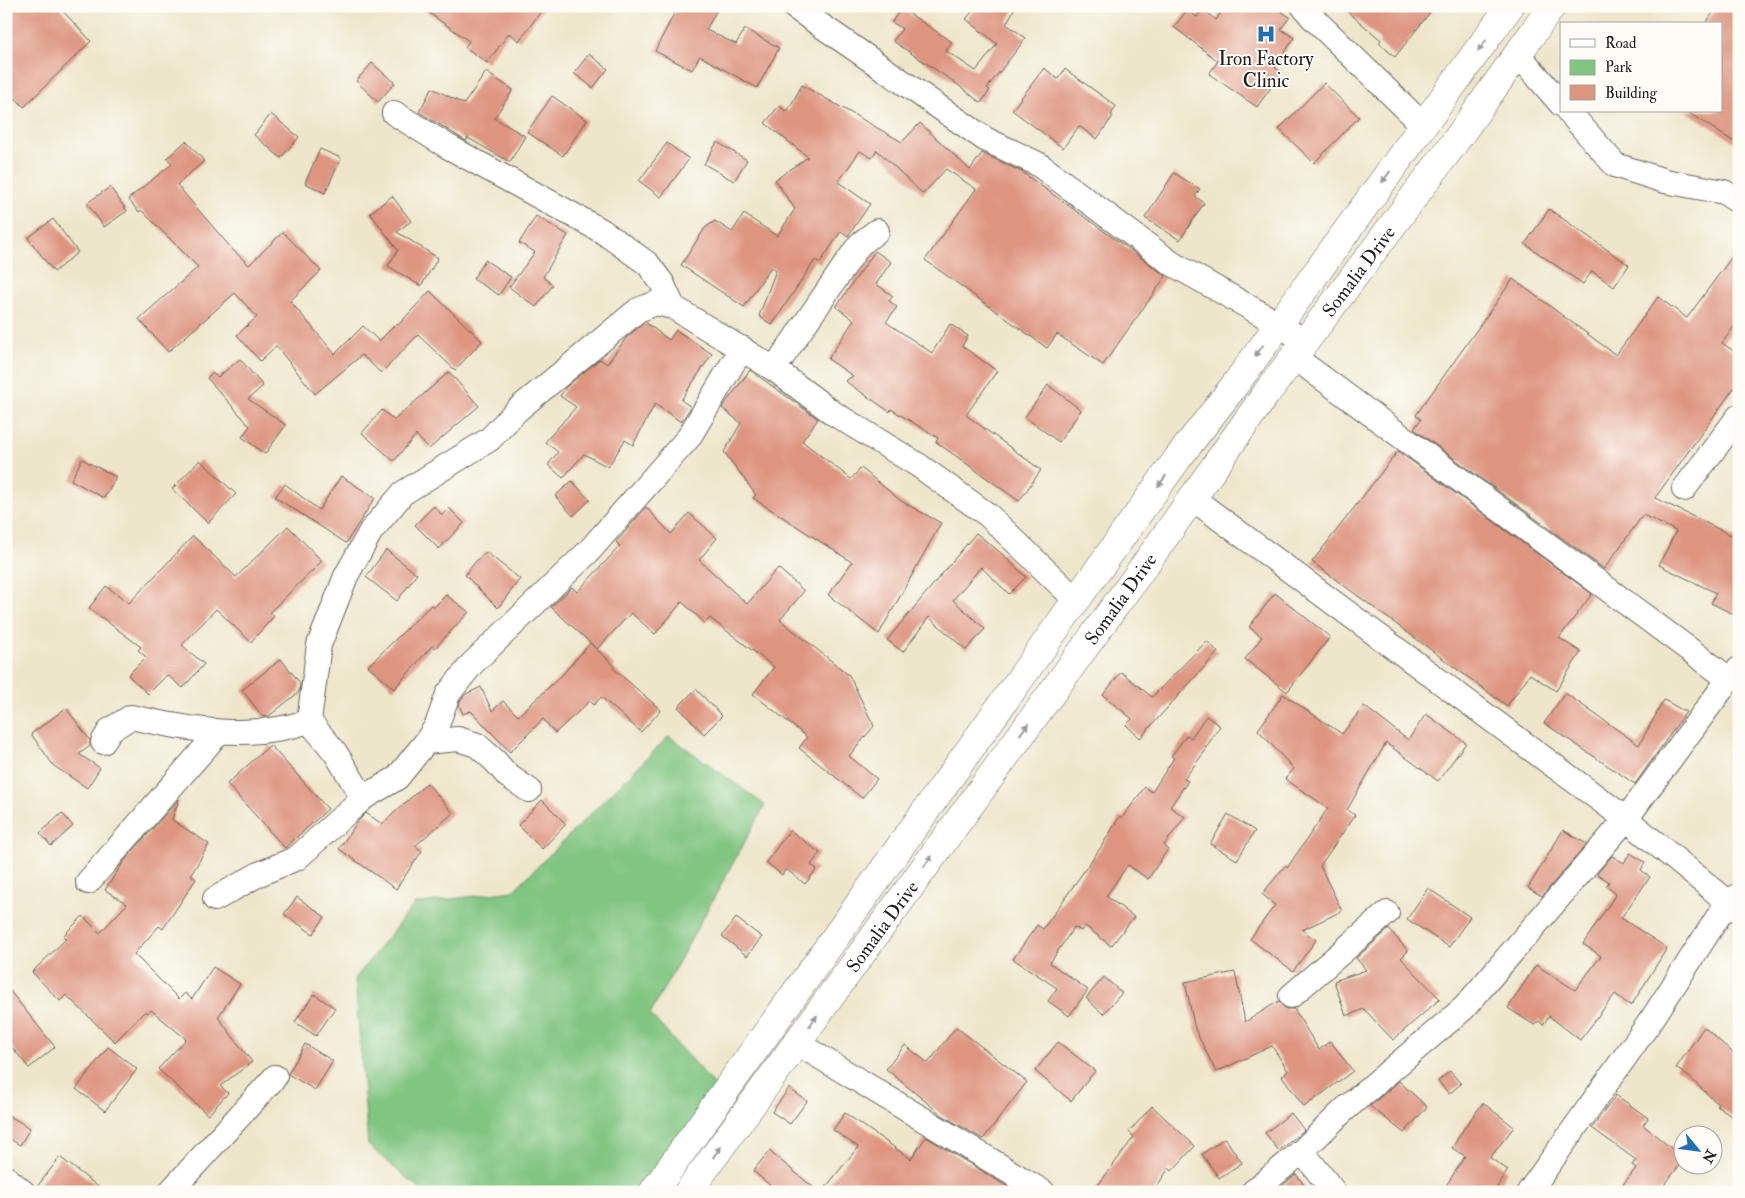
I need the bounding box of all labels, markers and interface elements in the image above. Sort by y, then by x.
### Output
legend [1560,22,1722,112]
hospital icon: Iron Factory Clinic [1255,23,1277,45]
text: Road [1605,34,1637,53]
one-way arrow [1476,39,1487,52]
place label: Iron Factory Clinic [1218,47,1314,93]
text: Park [1605,58,1632,77]
text: Building [1605,84,1657,103]
one-way arrow [1381,170,1391,184]
street label: Somalia Drive [1317,221,1401,322]
one-way arrow [1254,344,1265,357]
one-way arrow [1157,474,1167,488]
street label: Somalia Drive [1080,549,1162,650]
one-way arrow [1018,723,1029,736]
one-way arrow [923,855,934,868]
street label: Somalia Drive [841,876,924,977]
one-way arrow [807,1015,818,1028]
north arrow [1672,1126,1722,1176]
one-way arrow [712,1145,722,1159]
text: N [1698,1146,1720,1166]

